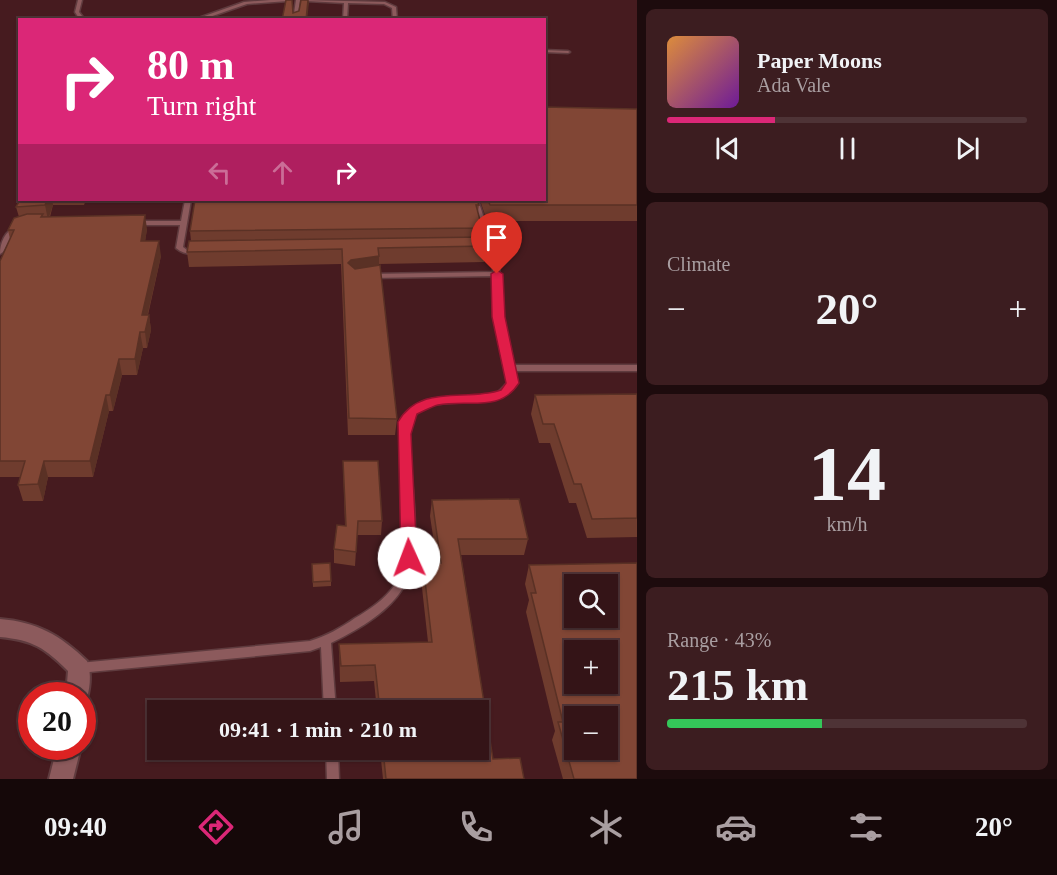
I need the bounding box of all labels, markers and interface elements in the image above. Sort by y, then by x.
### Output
icon: right [48,42,126,120]
text: 80 m [147,42,235,88]
text: Paper Moons [757,48,882,73]
text: Ada Vale [757,74,831,96]
text: Turn right [147,91,256,121]
icon: previous [711,132,744,165]
icon: pause [831,132,864,165]
icon: next [951,132,984,165]
icon: left [203,156,236,189]
icon: ahead [266,156,299,189]
icon: right [329,156,362,189]
pin [471,212,522,274]
icon: arrive [480,221,513,254]
text: Climate [667,253,730,275]
text: 20° [816,284,879,334]
text: − [667,291,686,327]
text: + [1008,291,1027,327]
text: 14 [808,430,886,517]
text: km/h [826,513,868,535]
position arrow [377,526,441,590]
map controls [564,574,618,760]
button: search [564,574,618,628]
text: Range · 43% [667,629,771,651]
button: + [564,640,618,694]
text: 215 km [667,660,808,710]
speed limit sign: 20 [18,682,96,760]
button: − [564,706,618,760]
text: 09:41 · 1 min · 210 m [219,717,417,742]
icon: directions [195,806,237,848]
icon: music [325,806,367,848]
icon: phone [455,806,497,848]
icon: climate [585,806,627,848]
icon: car [715,806,757,848]
icon: filters [845,806,887,848]
text: 09:40 [44,812,107,842]
text: 20° [975,812,1013,842]

